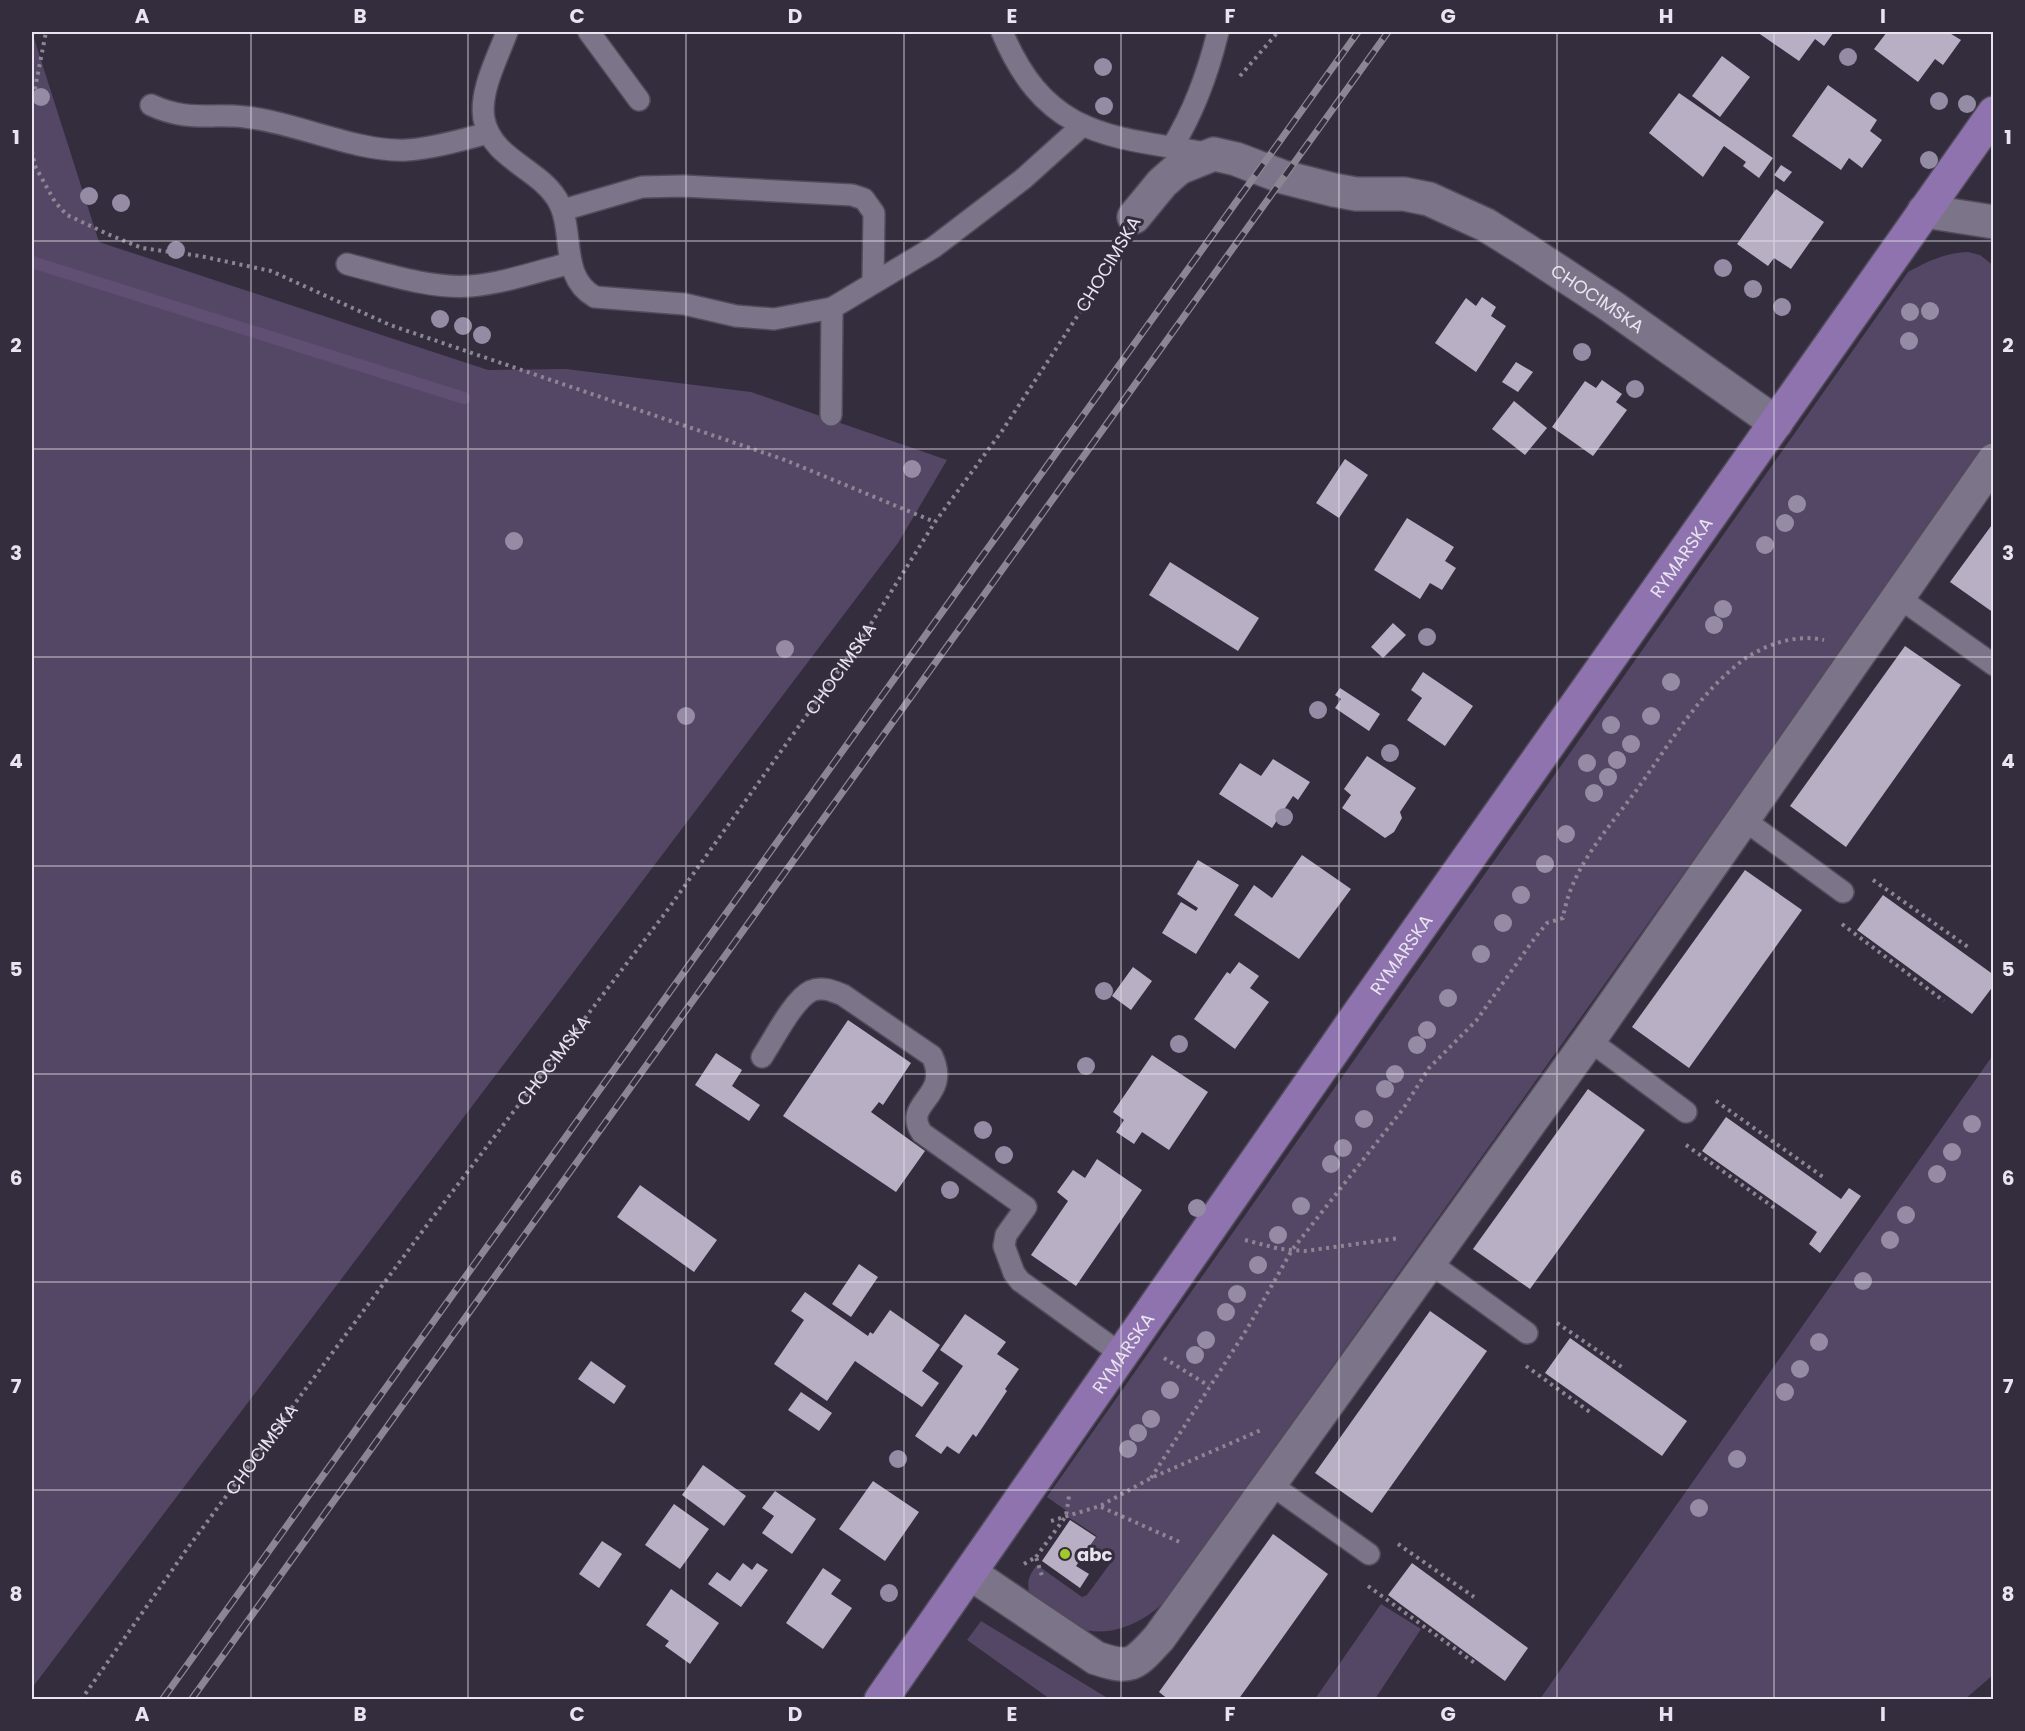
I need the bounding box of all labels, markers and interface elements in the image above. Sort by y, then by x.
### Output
text: A [135,2,150,30]
text: B [353,2,367,30]
text: C [569,2,585,30]
text: D [788,2,802,30]
text: E [1007,2,1017,30]
text: F [1225,2,1236,30]
text: G [1440,2,1456,30]
text: H [1659,2,1673,30]
text: I [1880,2,1886,30]
text: 1 [12,123,20,151]
text: 1 [2004,123,2012,151]
street label: CHOCIMSKA [1070,211,1146,317]
street label: CHOCIMSKA [1546,257,1650,338]
text: 2 [10,331,22,359]
text: 2 [2002,331,2014,359]
street label: RYMARSKA [1644,512,1718,603]
text: 3 [10,539,22,567]
text: 3 [2002,539,2014,567]
street label: CHOCIMSKA [799,617,881,720]
text: 4 [9,747,23,775]
text: 4 [2001,747,2015,775]
street label: RYMARSKA [1364,909,1438,1000]
text: 5 [10,955,23,983]
text: 5 [2002,955,2015,983]
street label: CHOCIMSKA [510,1010,595,1111]
text: 6 [10,1164,22,1192]
text: 6 [2002,1164,2014,1192]
street label: RYMARSKA [1086,1307,1160,1398]
text: 7 [11,1372,22,1400]
text: 7 [2003,1372,2014,1400]
street label: CHOCIMSKA [219,1398,303,1500]
place label: abc [1077,1542,1112,1567]
marker: abc [1058,1547,1072,1561]
text: 8 [10,1580,22,1608]
text: 8 [2002,1580,2014,1608]
text: A [135,1700,150,1728]
text: B [353,1700,367,1728]
text: C [569,1700,585,1728]
text: D [788,1700,802,1728]
text: E [1007,1700,1017,1728]
text: F [1225,1700,1236,1728]
text: G [1440,1700,1456,1728]
text: H [1659,1700,1673,1728]
text: I [1880,1700,1886,1728]

